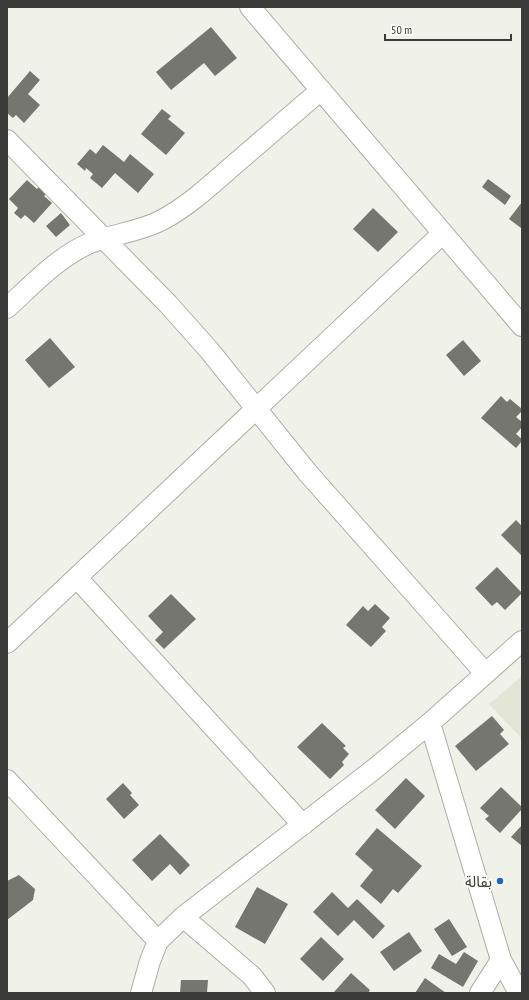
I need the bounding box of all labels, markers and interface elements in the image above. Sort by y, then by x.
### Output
scale bar [385,16,511,42]
text: 50 m [391,22,412,37]
place label: بقالة [465,872,492,891]
marker: بقالة [495,876,505,886]

